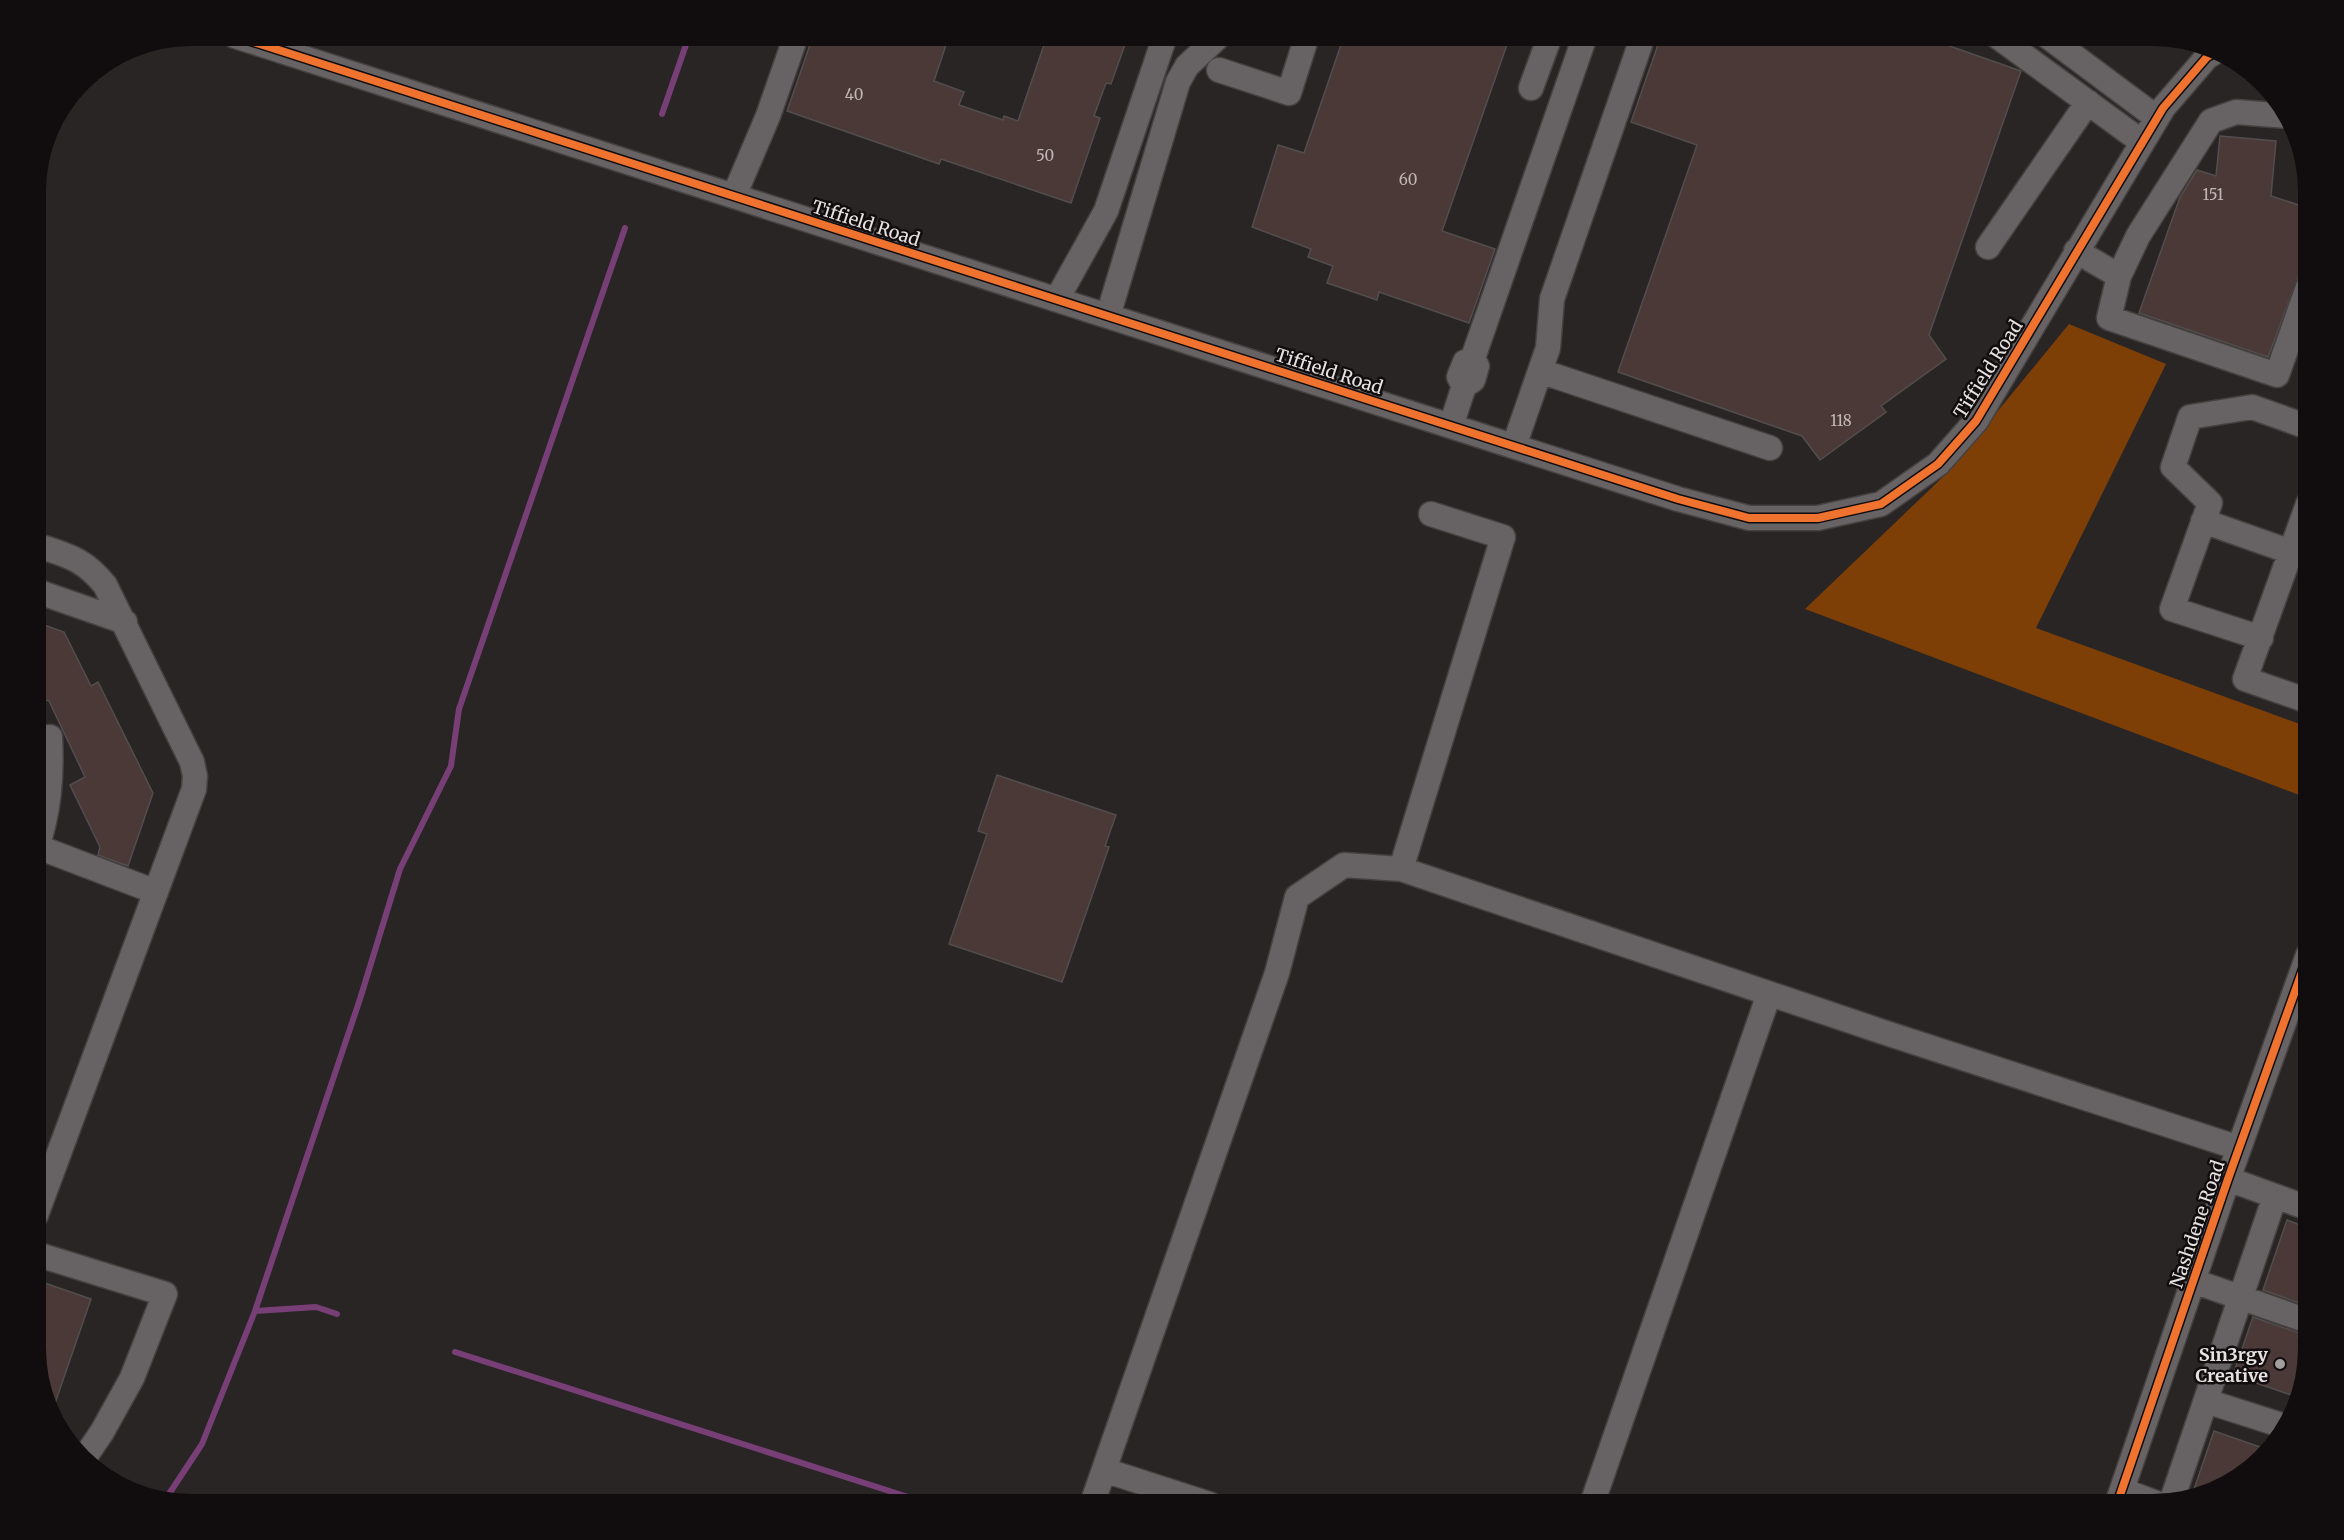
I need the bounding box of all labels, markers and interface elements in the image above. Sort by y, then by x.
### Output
house number: 40 [845,85,863,104]
house number: 50 [1036,146,1054,165]
house number: 60 [1399,170,1417,189]
house number: 151 [2202,185,2224,204]
street label: Tiffield Road [809,195,923,251]
street label: Tiffield Road [1949,315,2027,423]
street label: Tiffield Road [1272,343,1386,399]
house number: 118 [1830,411,1852,430]
street label: Nashdene Road [2164,1157,2230,1291]
place label: Sin3rgy Creative [2195,1343,2268,1387]
marker: Sin3rgy Creative [2273,1357,2287,1371]

